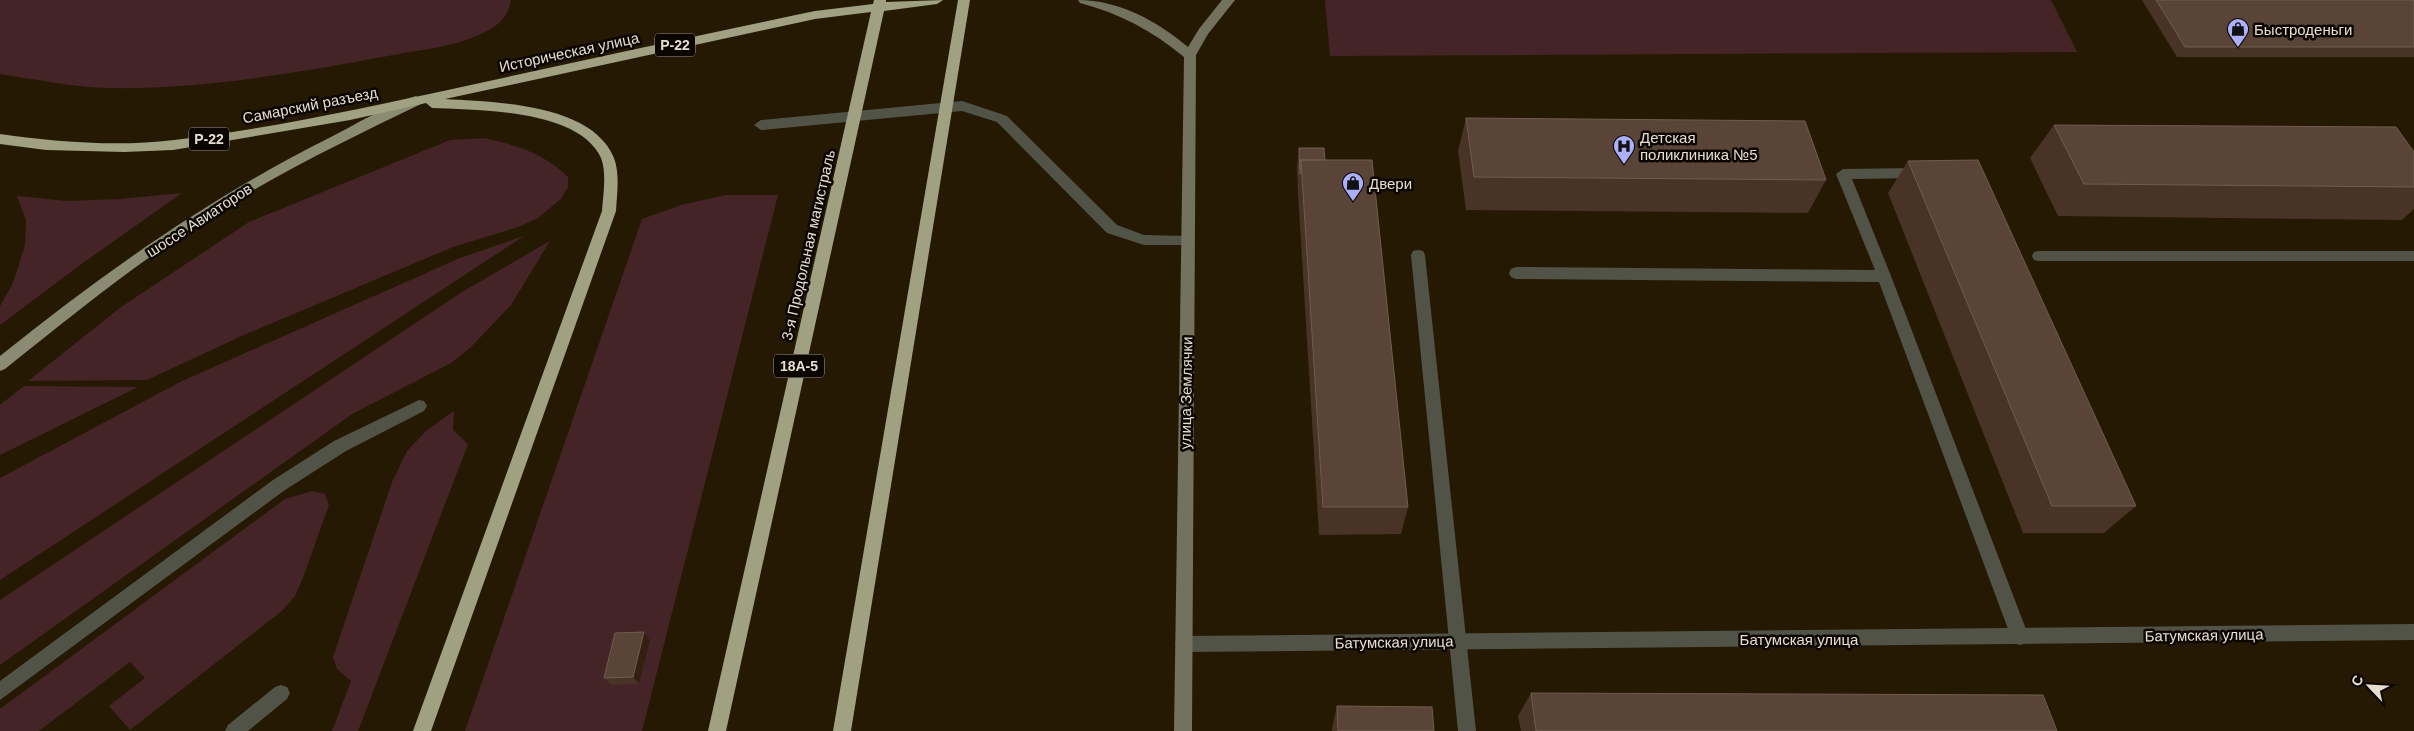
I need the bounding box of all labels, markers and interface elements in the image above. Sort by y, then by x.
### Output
shop icon: Быстроденьги [2226,17,2250,48]
place label: Быстроденьги [2254,21,2352,38]
street label: Историческая улица [498,29,641,75]
road number: Р-22 [655,34,695,56]
street label: Самарский разъезд [241,84,379,126]
road number: Р-22 [189,128,229,150]
place label: Детская поликлиника №5 [1640,129,1758,163]
hospital icon: Детская поликлиника №5 [1612,134,1636,165]
street label: 3-я Продольная магистраль [778,148,838,342]
shop icon: Двери [1341,171,1365,202]
place label: Двери [1369,175,1412,192]
street label: шоссе Авиаторов [143,180,255,260]
street label: улица Землячки [1177,336,1195,450]
road number: 18А-5 [774,354,824,378]
street label: Батумская улица [2144,625,2264,645]
street label: Батумская улица [1740,631,1859,648]
street label: Батумская улица [1334,632,1454,652]
north arrow [2344,661,2394,711]
text: С [2348,673,2367,688]

